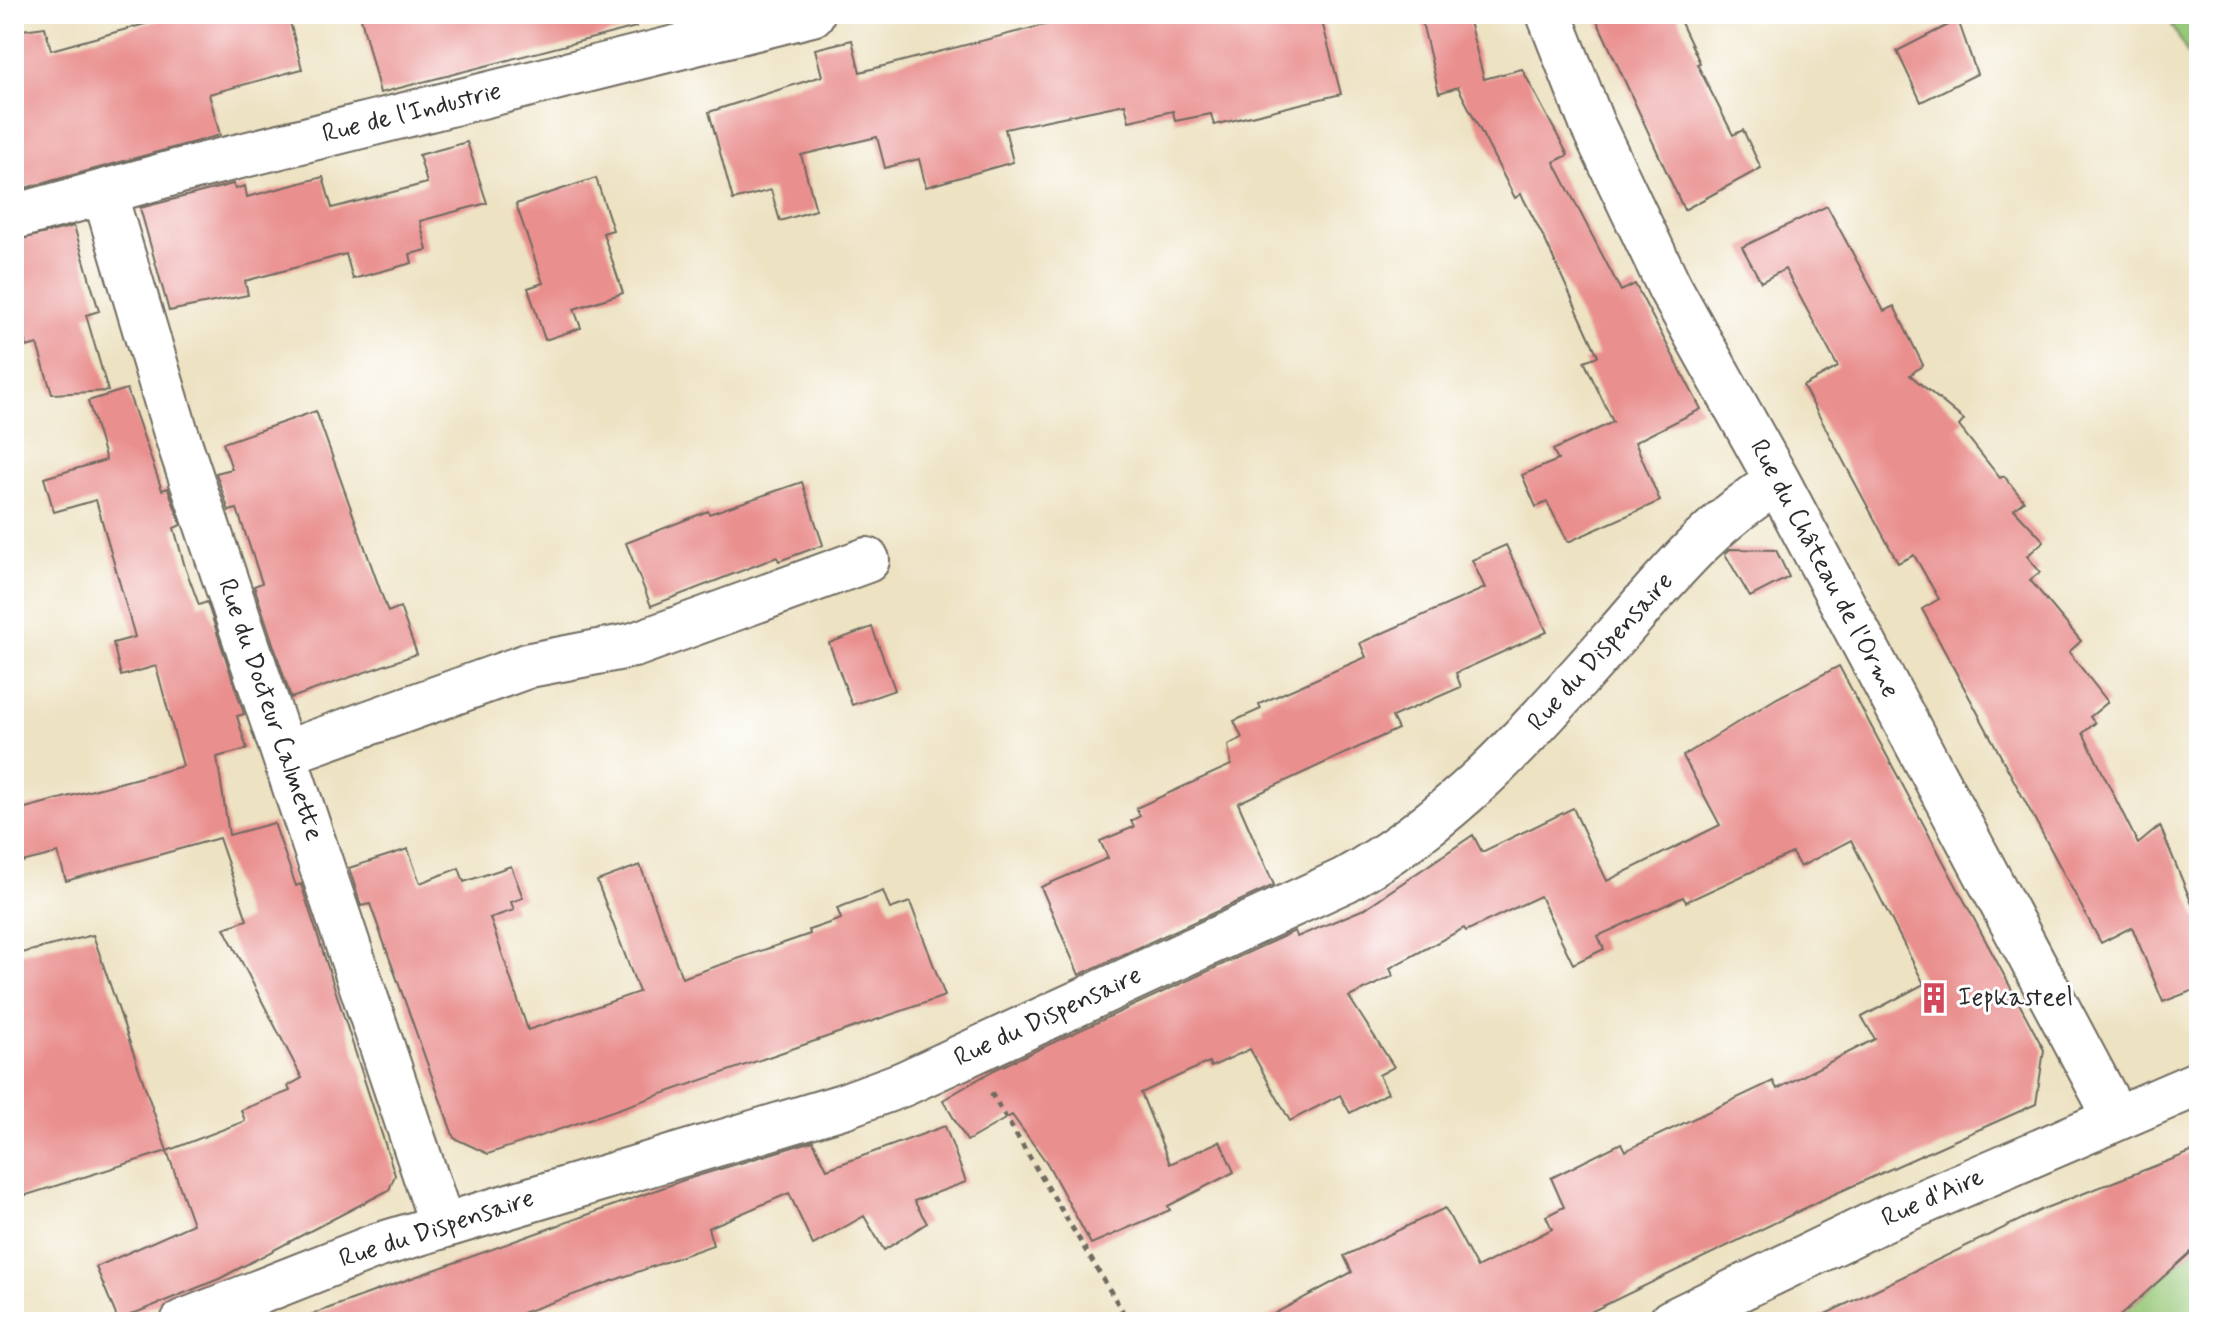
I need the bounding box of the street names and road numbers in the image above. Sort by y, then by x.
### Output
street label: Rue de l'Industrie [319,74,505,152]
street label: Rue du Château de l'Orme [1741,434,1907,704]
street label: Rue du Dispensaire [1520,565,1682,739]
street label: Rue du Docteur Calmette [209,575,331,846]
street label: Rue du Dispensaire [949,959,1147,1075]
street label: Rue d'Aire [1877,1160,1989,1236]
street label: Rue du Dispensaire [335,1181,539,1277]

